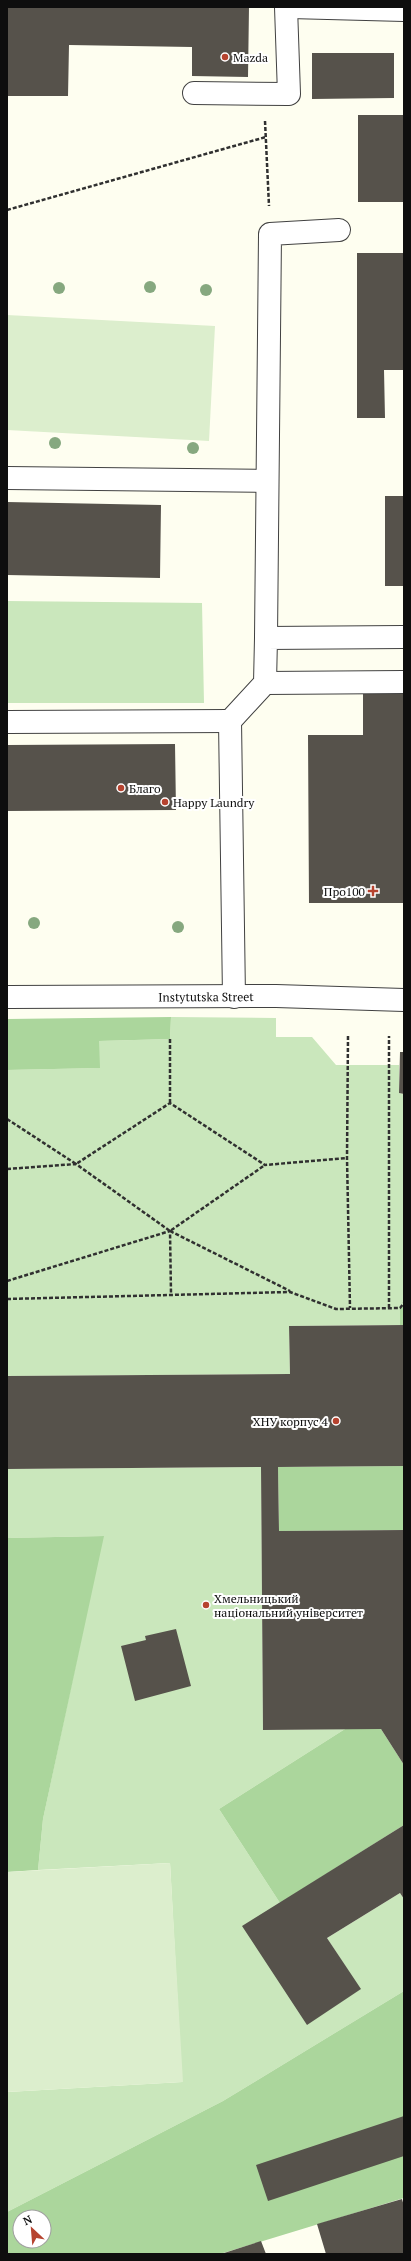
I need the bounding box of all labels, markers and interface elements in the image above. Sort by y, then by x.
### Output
place label: Mazda [233,50,268,65]
marker: Mazda [220,52,230,62]
place label: Благо [129,781,161,796]
marker: Благо [116,783,126,793]
place label: Happy Laundry [173,795,255,810]
marker: Happy Laundry [160,797,170,807]
place label: Про100 [324,884,365,899]
marker: Про100 [368,886,378,896]
street label: Instytutska Street [158,989,254,1004]
place label: ХНУ корпус 4 [253,1414,329,1429]
marker: ХНУ корпус 4 [331,1416,341,1426]
place label: Хмельницький національний університет [214,1591,363,1620]
marker: Хмельницький національний університет [201,1600,211,1610]
north arrow [12,2209,52,2249]
text: N [21,2212,35,2228]

